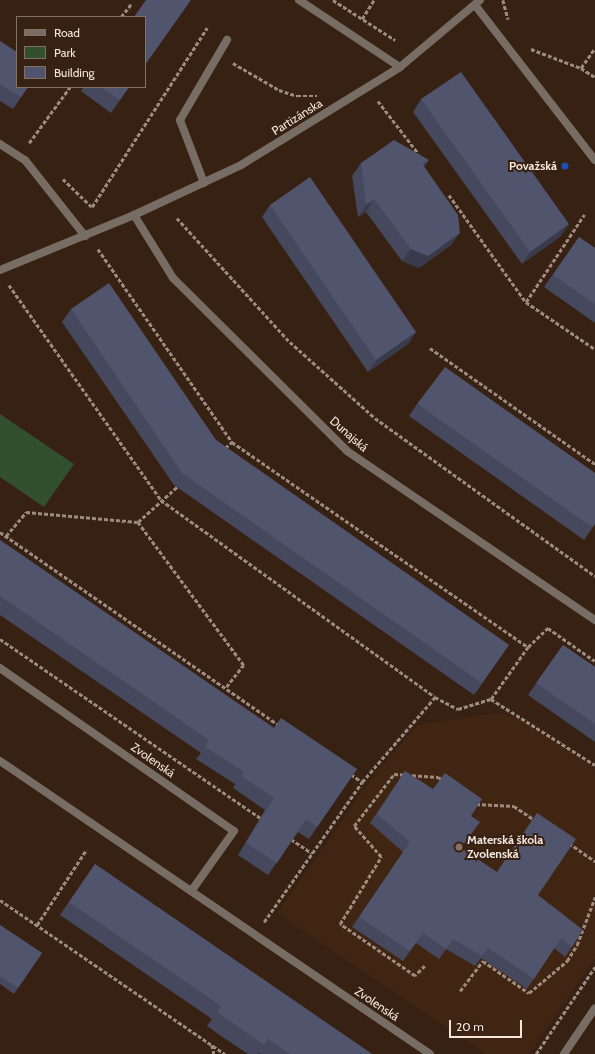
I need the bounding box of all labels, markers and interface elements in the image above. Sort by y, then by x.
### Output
legend [16,16,146,88]
text: Road [54,25,80,40]
text: Park [54,45,76,60]
text: Building [54,65,95,80]
street label: Partizánska [269,96,325,138]
place label: Považská [509,159,557,173]
marker: Považská [560,161,570,171]
street label: Dunajská [327,413,371,455]
street label: Zvolenská [128,740,178,780]
place label: Materská škola Zvolenská [467,833,543,861]
marker: Materská škola Zvolenská [454,842,464,852]
street label: Zvolenská [352,984,402,1024]
scale bar [451,1012,524,1038]
text: 20 m [456,1019,484,1034]

